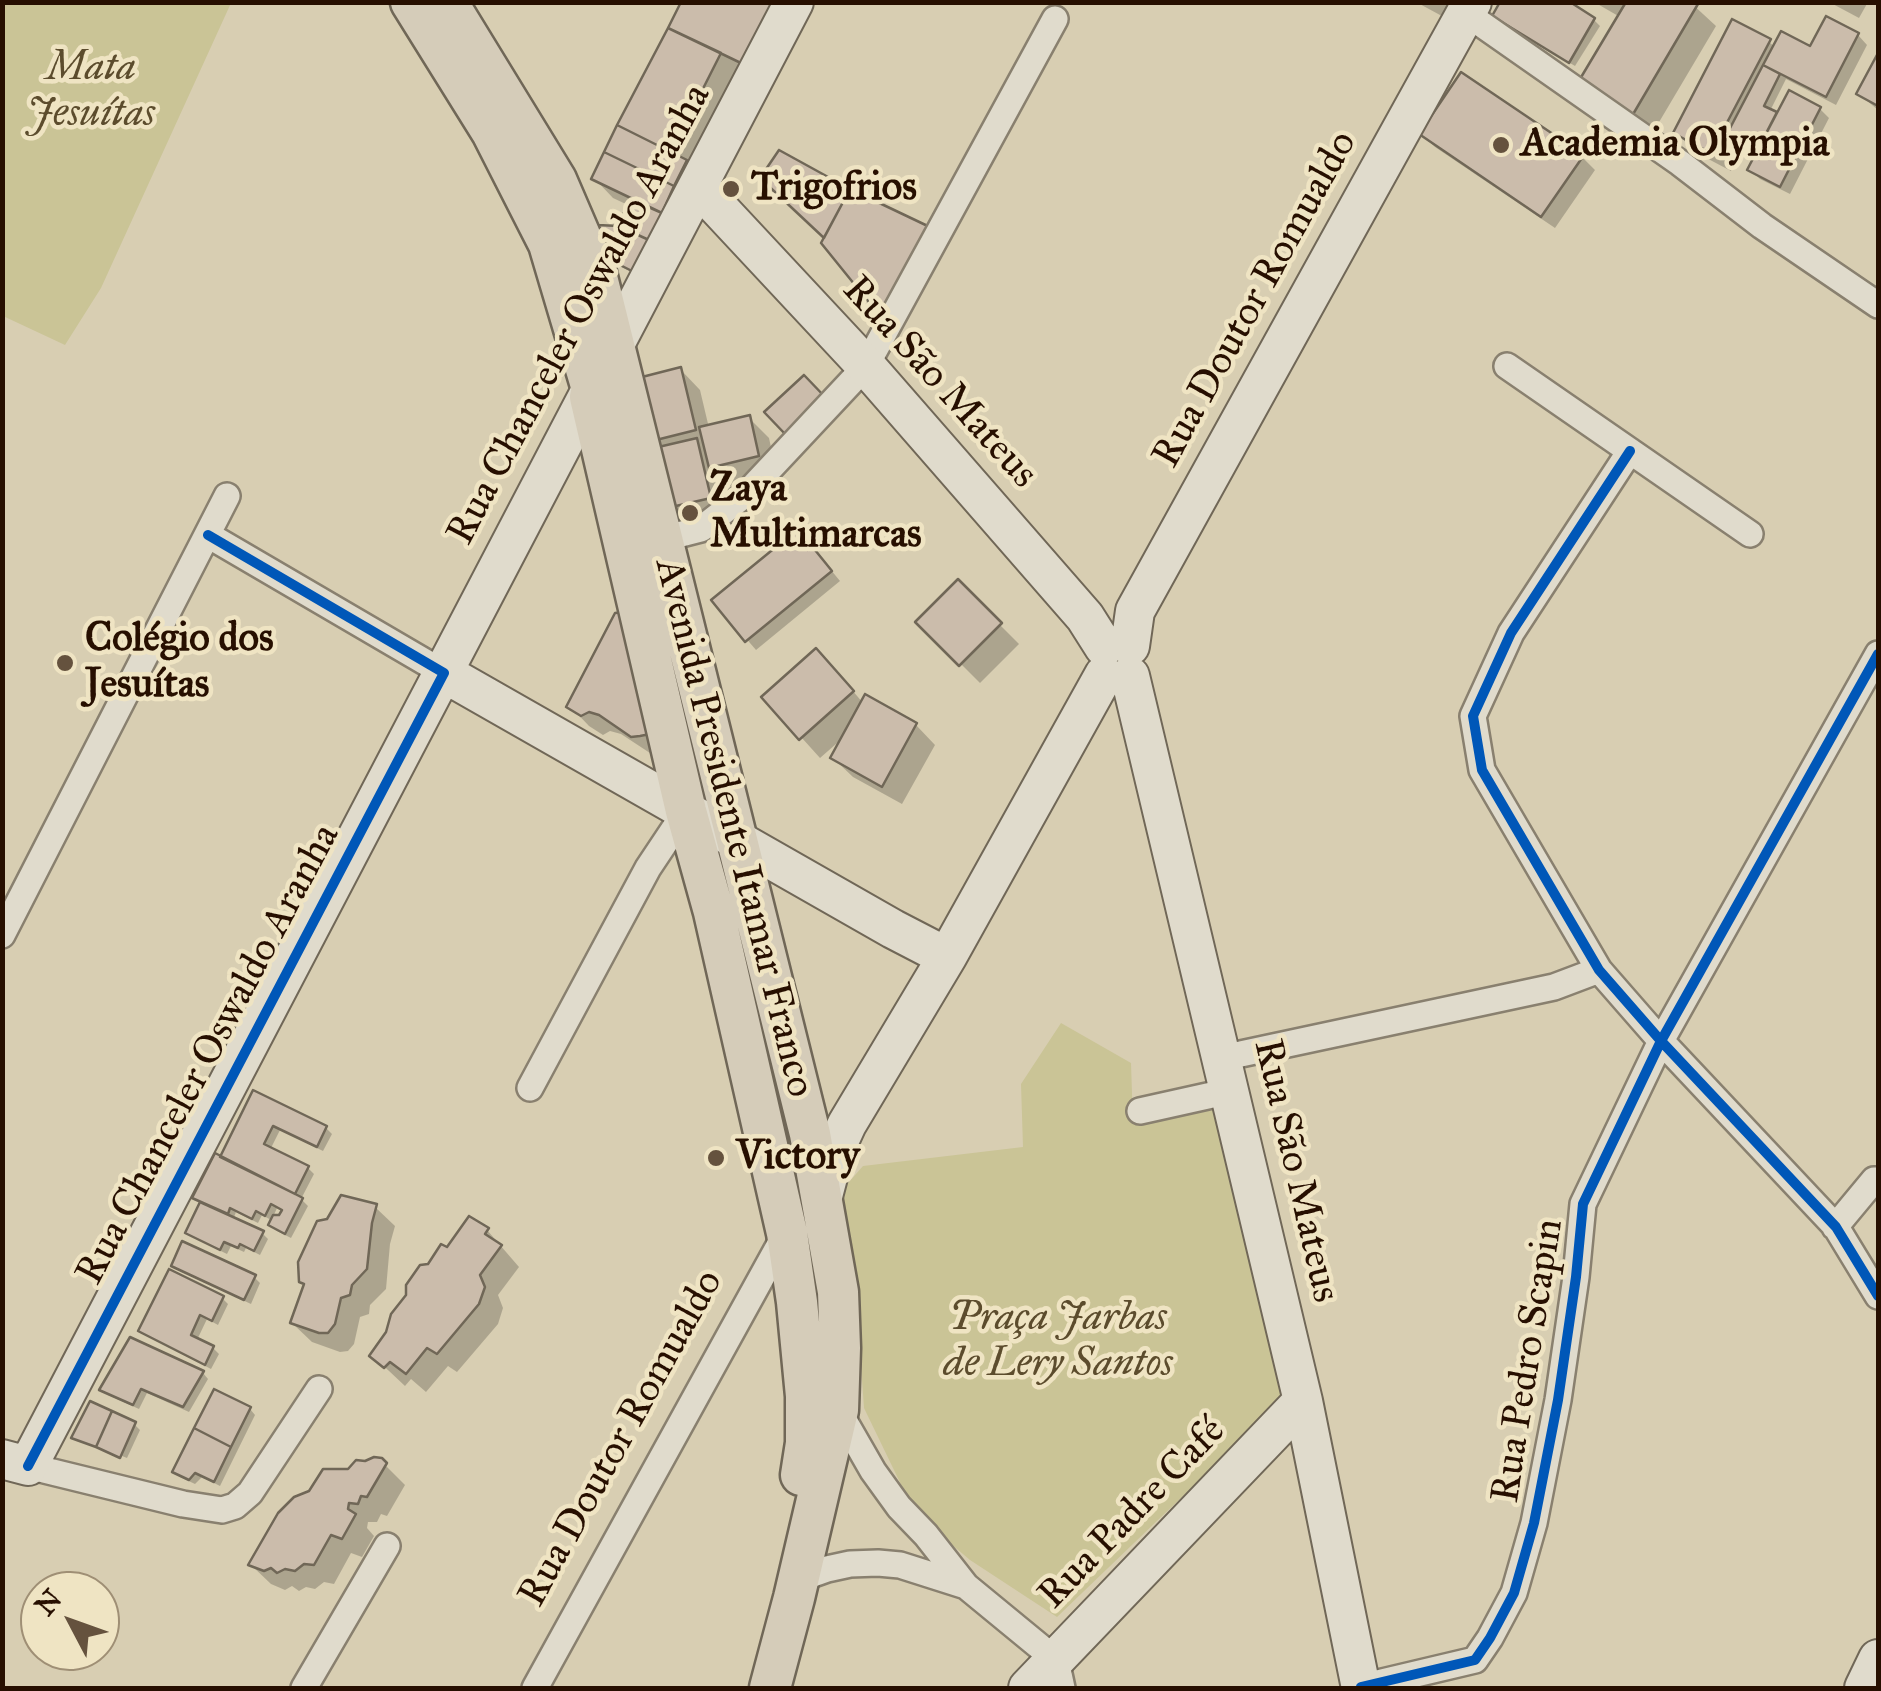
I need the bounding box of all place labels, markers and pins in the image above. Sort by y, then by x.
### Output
place label: Academia Olympia [1521,121,1829,169]
marker: Academia Olympia [1490,134,1512,156]
place label: Trigofrios [751,165,917,213]
marker: Trigofrios [720,178,742,200]
place label: Zaya Multimarcas [710,466,922,560]
marker: Zaya Multimarcas [679,502,701,524]
place label: Colégio dos Jesuítas [85,616,274,710]
marker: Colégio dos Jesuítas [54,652,76,674]
place label: Victory [736,1134,860,1182]
marker: Victory [705,1147,727,1169]

